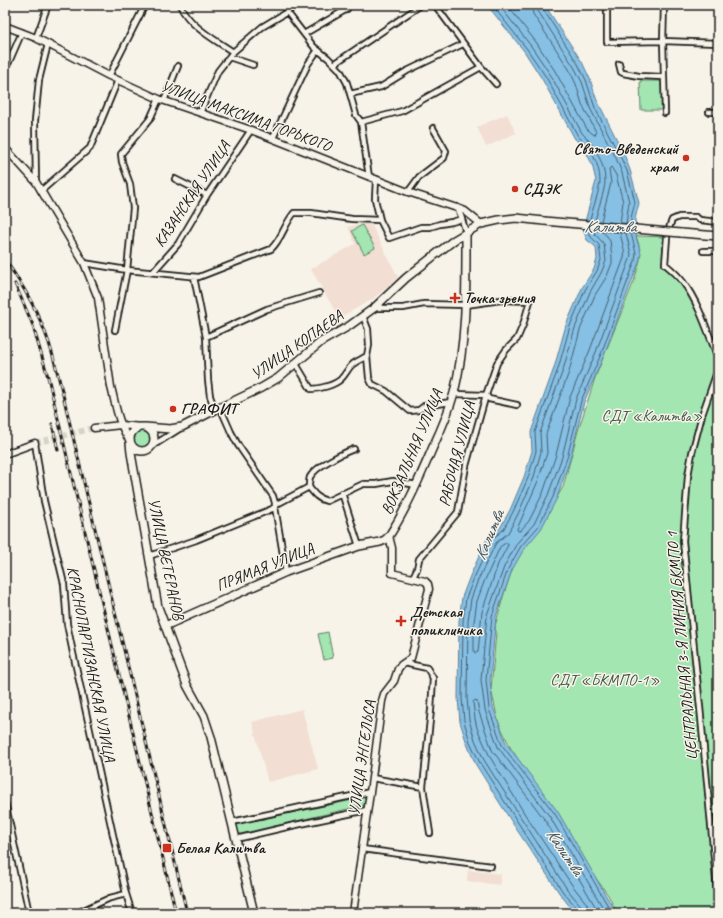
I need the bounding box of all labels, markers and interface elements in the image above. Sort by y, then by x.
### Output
street label: УЛИЦА МАКСИМА ГОРЬКОГО [158,76,336,157]
street label: КАЗАНСКАЯ УЛИЦА [149,137,235,251]
place label: Свято-Введенский храм [574,139,679,177]
marker: Свято-Введенский храм [681,153,691,163]
place label: СДЭК [523,179,564,199]
marker: СДЭК [510,184,520,194]
water label: Калитва [584,216,638,237]
place label: Точка зрения [464,288,536,308]
marker: Точка зрения [449,292,461,304]
street label: УЛИЦА КОПАЕВА [247,305,348,384]
street label: ВОКЗАЛЬНАЯ УЛИЦА [377,386,448,517]
place label: ГРАФИТ [181,399,240,419]
street label: РАБОЧАЯ УЛИЦА [434,399,480,508]
marker: ГРАФИТ [168,404,178,414]
park label: СДТ «Калитва» [602,406,702,426]
street label: УЛИЦА ВЕТЕРАНОВ [143,496,189,623]
water label: Калитва [469,505,510,563]
street label: ЦЕНТРАЛЬНАЯ 3-Я ЛИНИЯ БКМПО 1 [662,530,702,761]
street label: ПРЯМАЯ УЛИЦА [213,538,318,596]
street label: КРАСНОПАРТИЗАНСКАЯ УЛИЦА [62,565,120,764]
place label: Детская поликлиника [410,602,483,640]
marker: Детская поликлиника [395,615,407,627]
park label: СДТ «БКМПО-1» [550,670,660,690]
street label: УЛИЦА ЭНГЕЛЬСА [344,698,380,817]
water label: Калитва [542,825,589,881]
place label: Белая Калитва [176,838,267,858]
marker: Белая Калитва [161,842,173,854]

